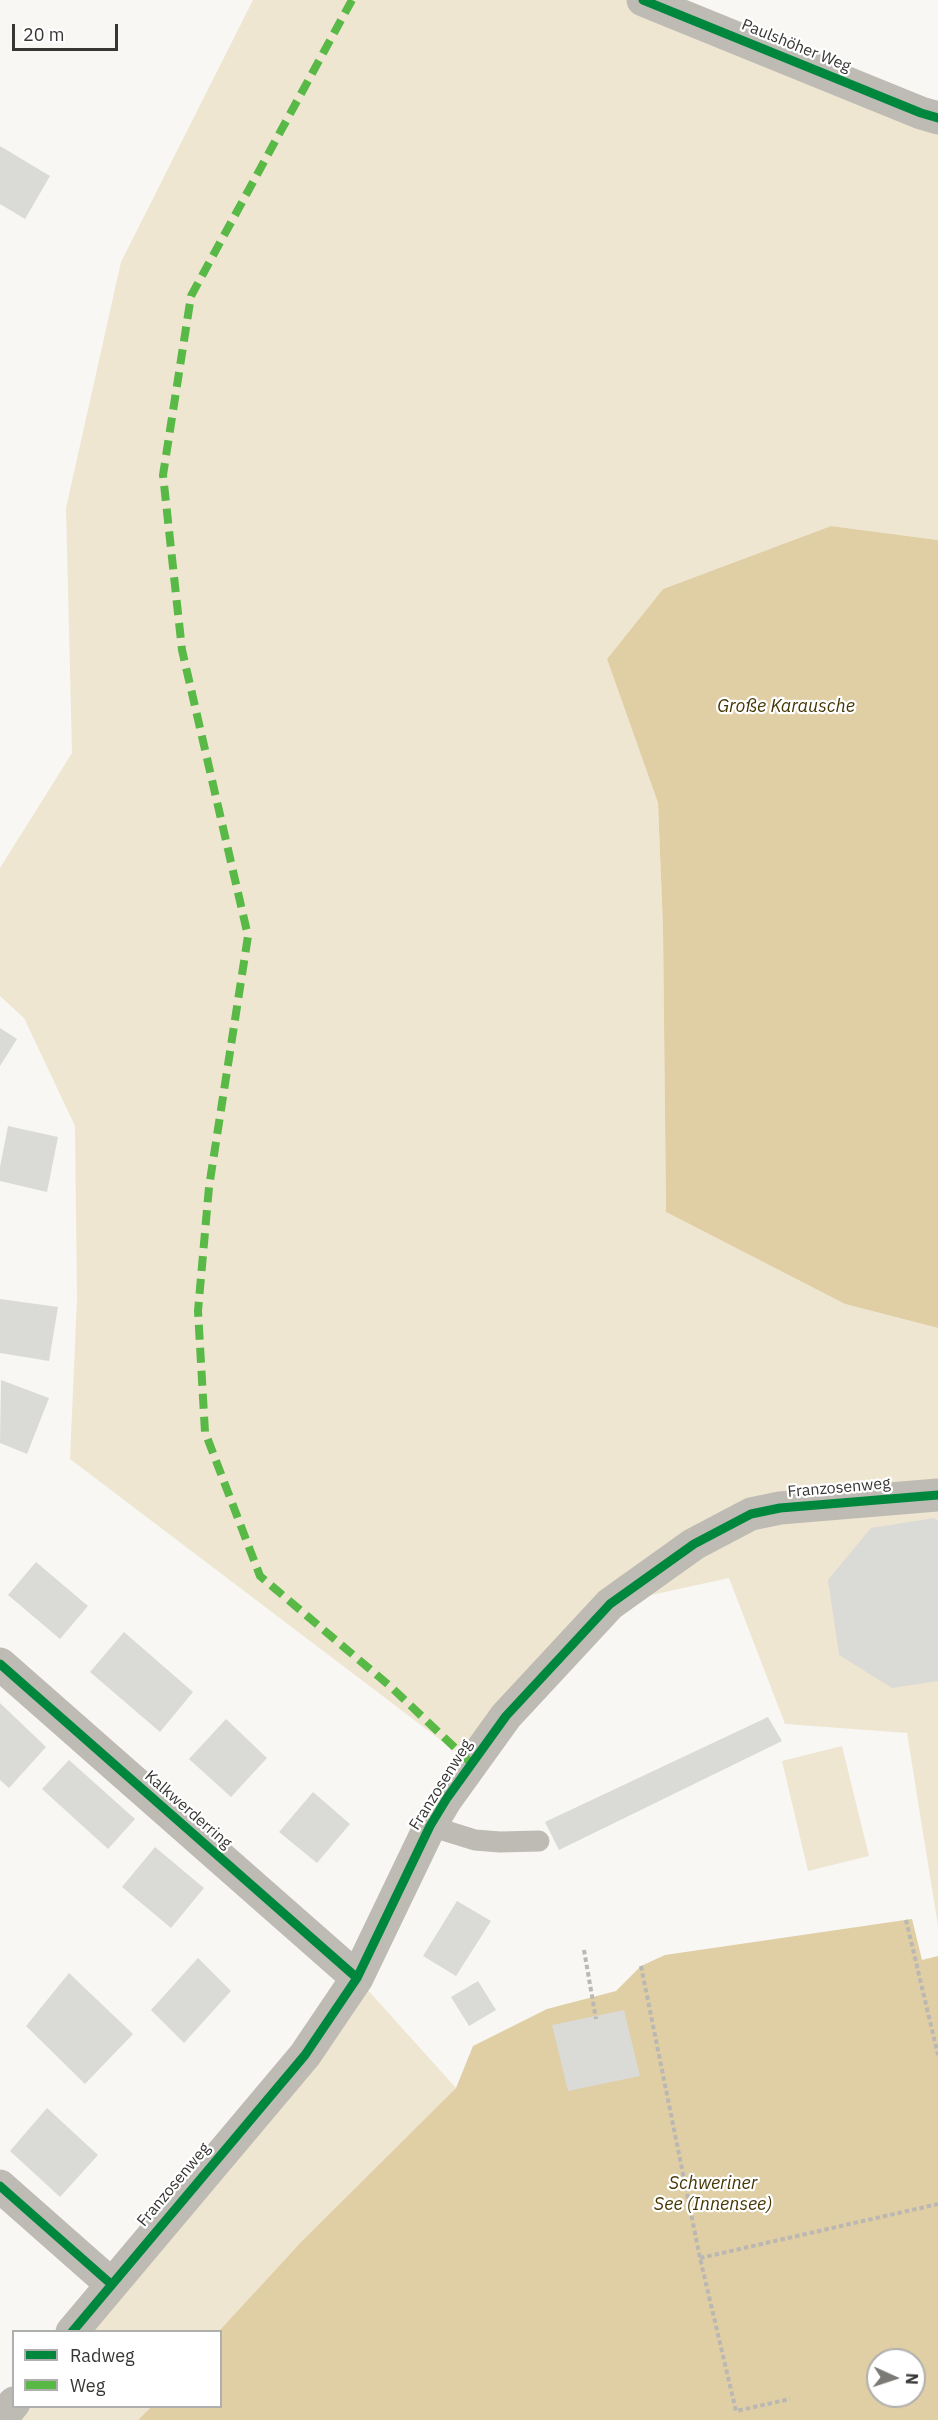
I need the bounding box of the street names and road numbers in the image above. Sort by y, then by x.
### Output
street label: Paulshöher Weg [739,15,853,77]
street label: Franzosenweg [787,1474,891,1502]
street label: Franzosenweg [405,1736,477,1834]
street label: Kalkwerderring [140,1767,236,1853]
street label: Franzosenweg [133,2139,215,2231]

